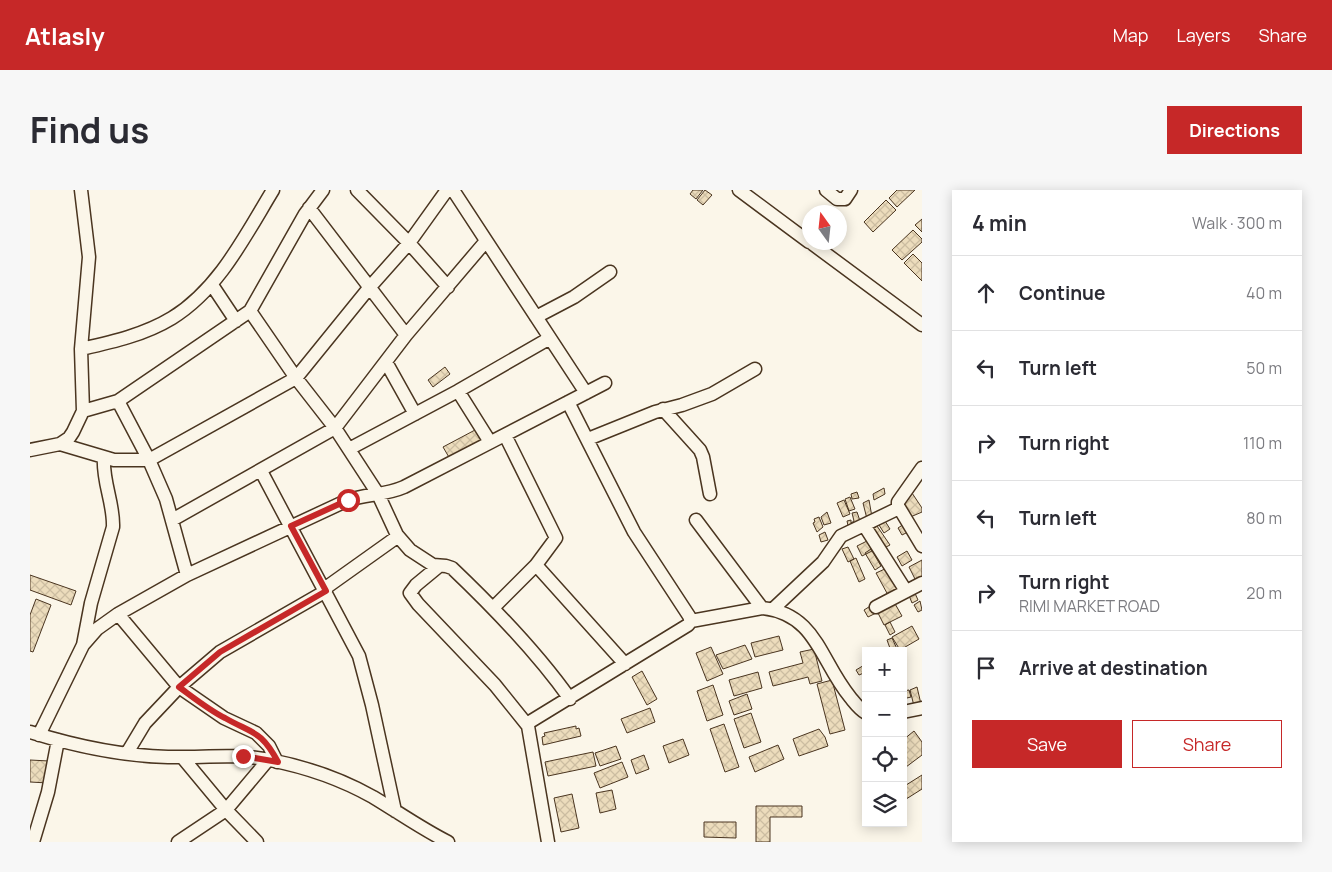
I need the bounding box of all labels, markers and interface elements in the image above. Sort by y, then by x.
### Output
text: Atlasly [25,19,105,52]
text: Map [1113,23,1148,47]
text: Layers [1176,23,1230,47]
text: Share [1258,23,1307,47]
text: Find us [30,106,149,154]
button: Directions [1167,106,1302,154]
north arrow [802,205,847,250]
text: 4 min [972,209,1027,237]
text: Walk · 300 m [1192,212,1282,234]
icon: ahead [972,279,1000,307]
text: Continue [1019,280,1105,306]
text: 40 m [1246,282,1282,304]
icon: left [972,354,1000,382]
text: Turn left [1019,355,1097,381]
text: 50 m [1246,357,1282,379]
icon: right [972,429,1000,457]
text: Turn right [1019,430,1109,456]
text: 110 m [1243,432,1282,454]
route start [337,489,360,512]
icon: left [972,504,1000,532]
text: Turn left [1019,505,1097,531]
text: 80 m [1246,507,1282,529]
text: Turn right [1019,569,1109,595]
icon: right [972,579,1000,607]
text: 20 m [1246,582,1282,604]
text: RIMI MARKET ROAD [1019,595,1160,617]
map controls [862,647,907,827]
button: + [862,647,907,692]
icon: arrive [972,654,1000,682]
text: Arrive at destination [1019,655,1208,681]
button: − [862,692,907,737]
button: Save [972,720,1122,768]
button: Share [1132,720,1282,768]
button: locate [862,737,907,782]
route end [232,745,255,768]
button: layers [862,782,907,827]

